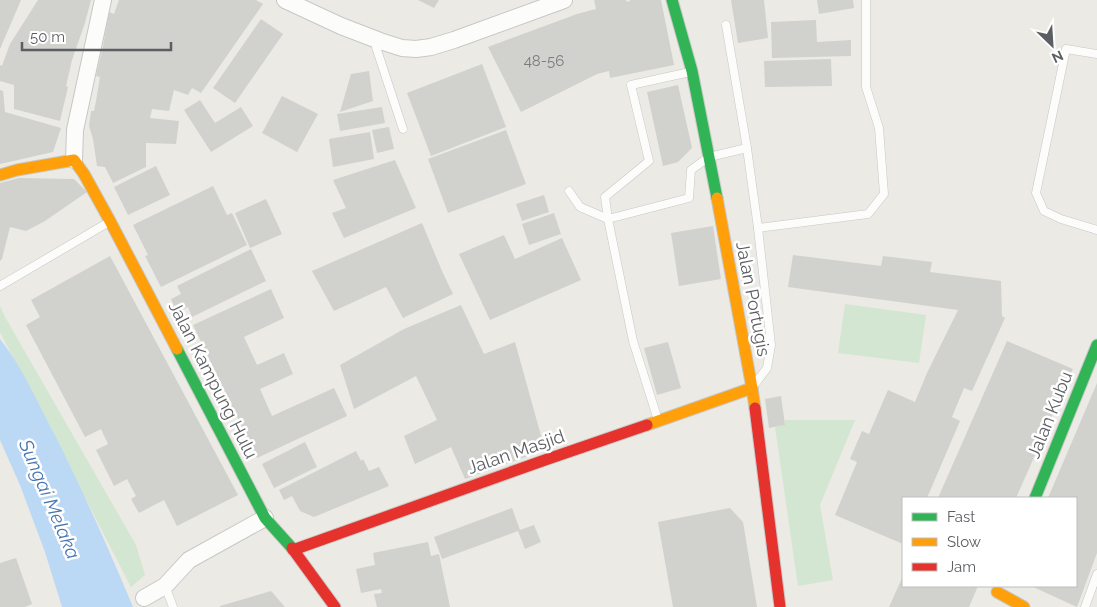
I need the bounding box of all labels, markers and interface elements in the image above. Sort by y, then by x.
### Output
scale bar [22,20,171,52]
north arrow [1027,20,1077,70]
text: 50 m [30,28,65,46]
text: N [1049,47,1066,66]
house number: 48-56 [524,52,564,70]
street label: Jalan Portugis [732,240,775,358]
street label: Jalan Kampung Hulu [165,298,262,462]
street label: Jalan Kubu [1023,368,1076,461]
street label: Jalan Masjid [464,425,567,478]
water label: Sungai Melaka [15,435,85,562]
legend [902,497,1077,587]
text: Fast [947,508,975,526]
text: Slow [947,533,981,551]
text: Jam [947,558,976,576]

